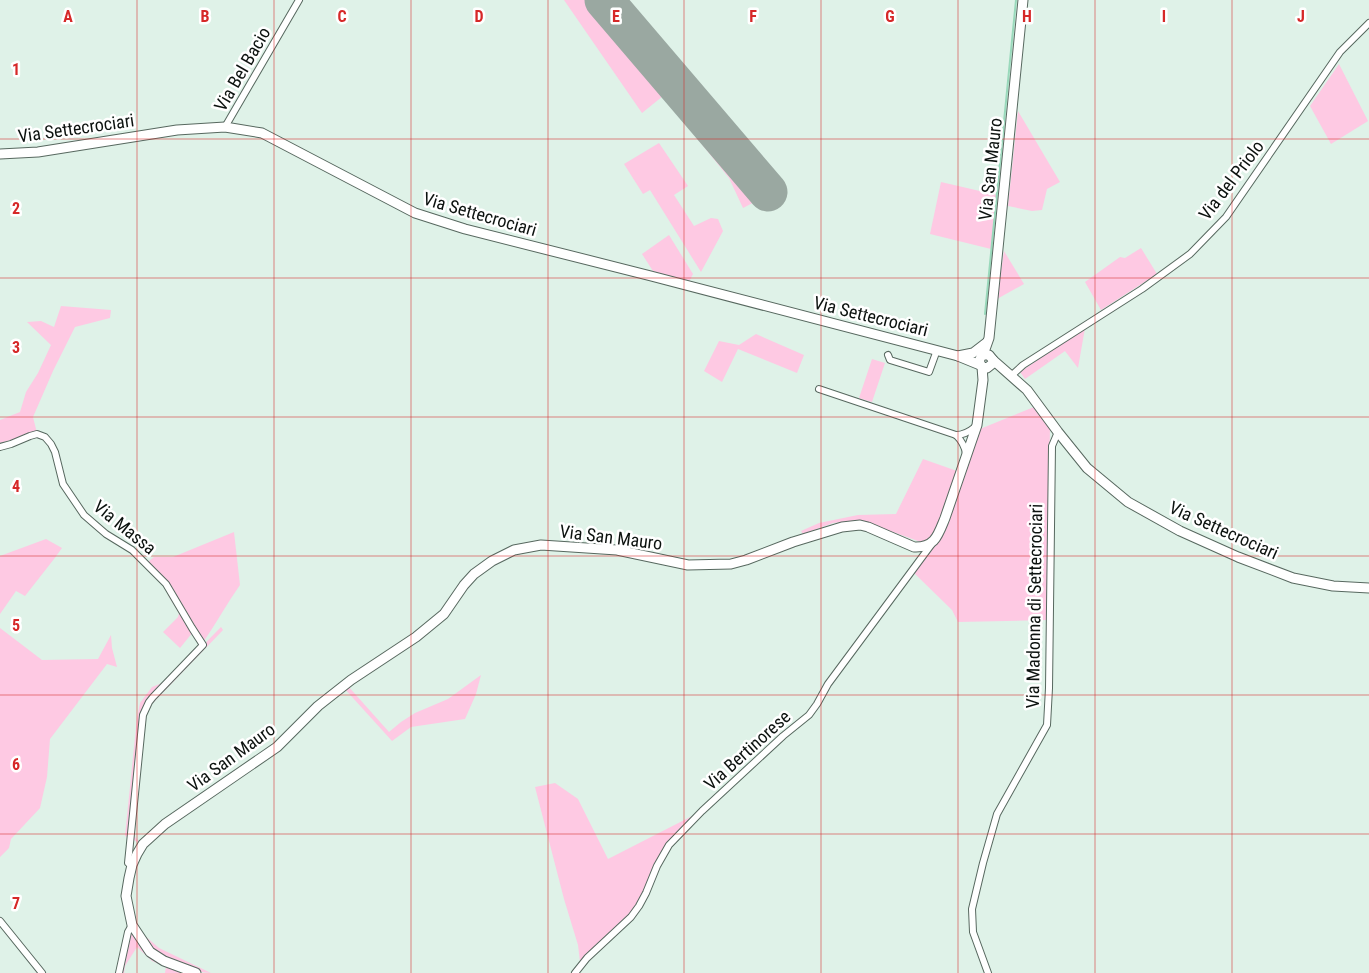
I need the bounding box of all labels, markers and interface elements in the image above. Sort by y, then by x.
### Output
text: A [63,7,73,26]
text: B [201,7,210,26]
text: C [337,7,347,26]
text: D [474,7,484,26]
text: E [612,7,620,26]
text: F [749,7,757,26]
text: G [885,7,895,26]
text: H [1022,7,1032,26]
text: I [1162,7,1166,26]
text: J [1297,7,1305,26]
street label: Via Bel Bacio [210,23,274,115]
text: 1 [12,60,20,79]
street label: Via Settecrociari [17,109,135,147]
street label: Via San Mauro [974,117,1006,221]
street label: Via del Priolo [1194,136,1268,224]
street label: Via Settecrociari [421,188,539,240]
text: 2 [12,199,20,218]
street label: Via Settecrociari [812,292,930,340]
text: 3 [12,338,20,357]
text: 4 [12,477,20,496]
street label: Via Massa [90,495,160,559]
street label: Via Settecrociari [1166,497,1282,563]
street label: Via Madonna di Settecrociari [1022,503,1046,709]
street label: Via San Mauro [559,520,663,554]
text: 5 [12,616,20,635]
street label: Via Bertinorese [700,706,794,794]
street label: Via San Mauro [183,718,279,796]
text: 6 [12,755,20,774]
text: 7 [12,894,20,913]

